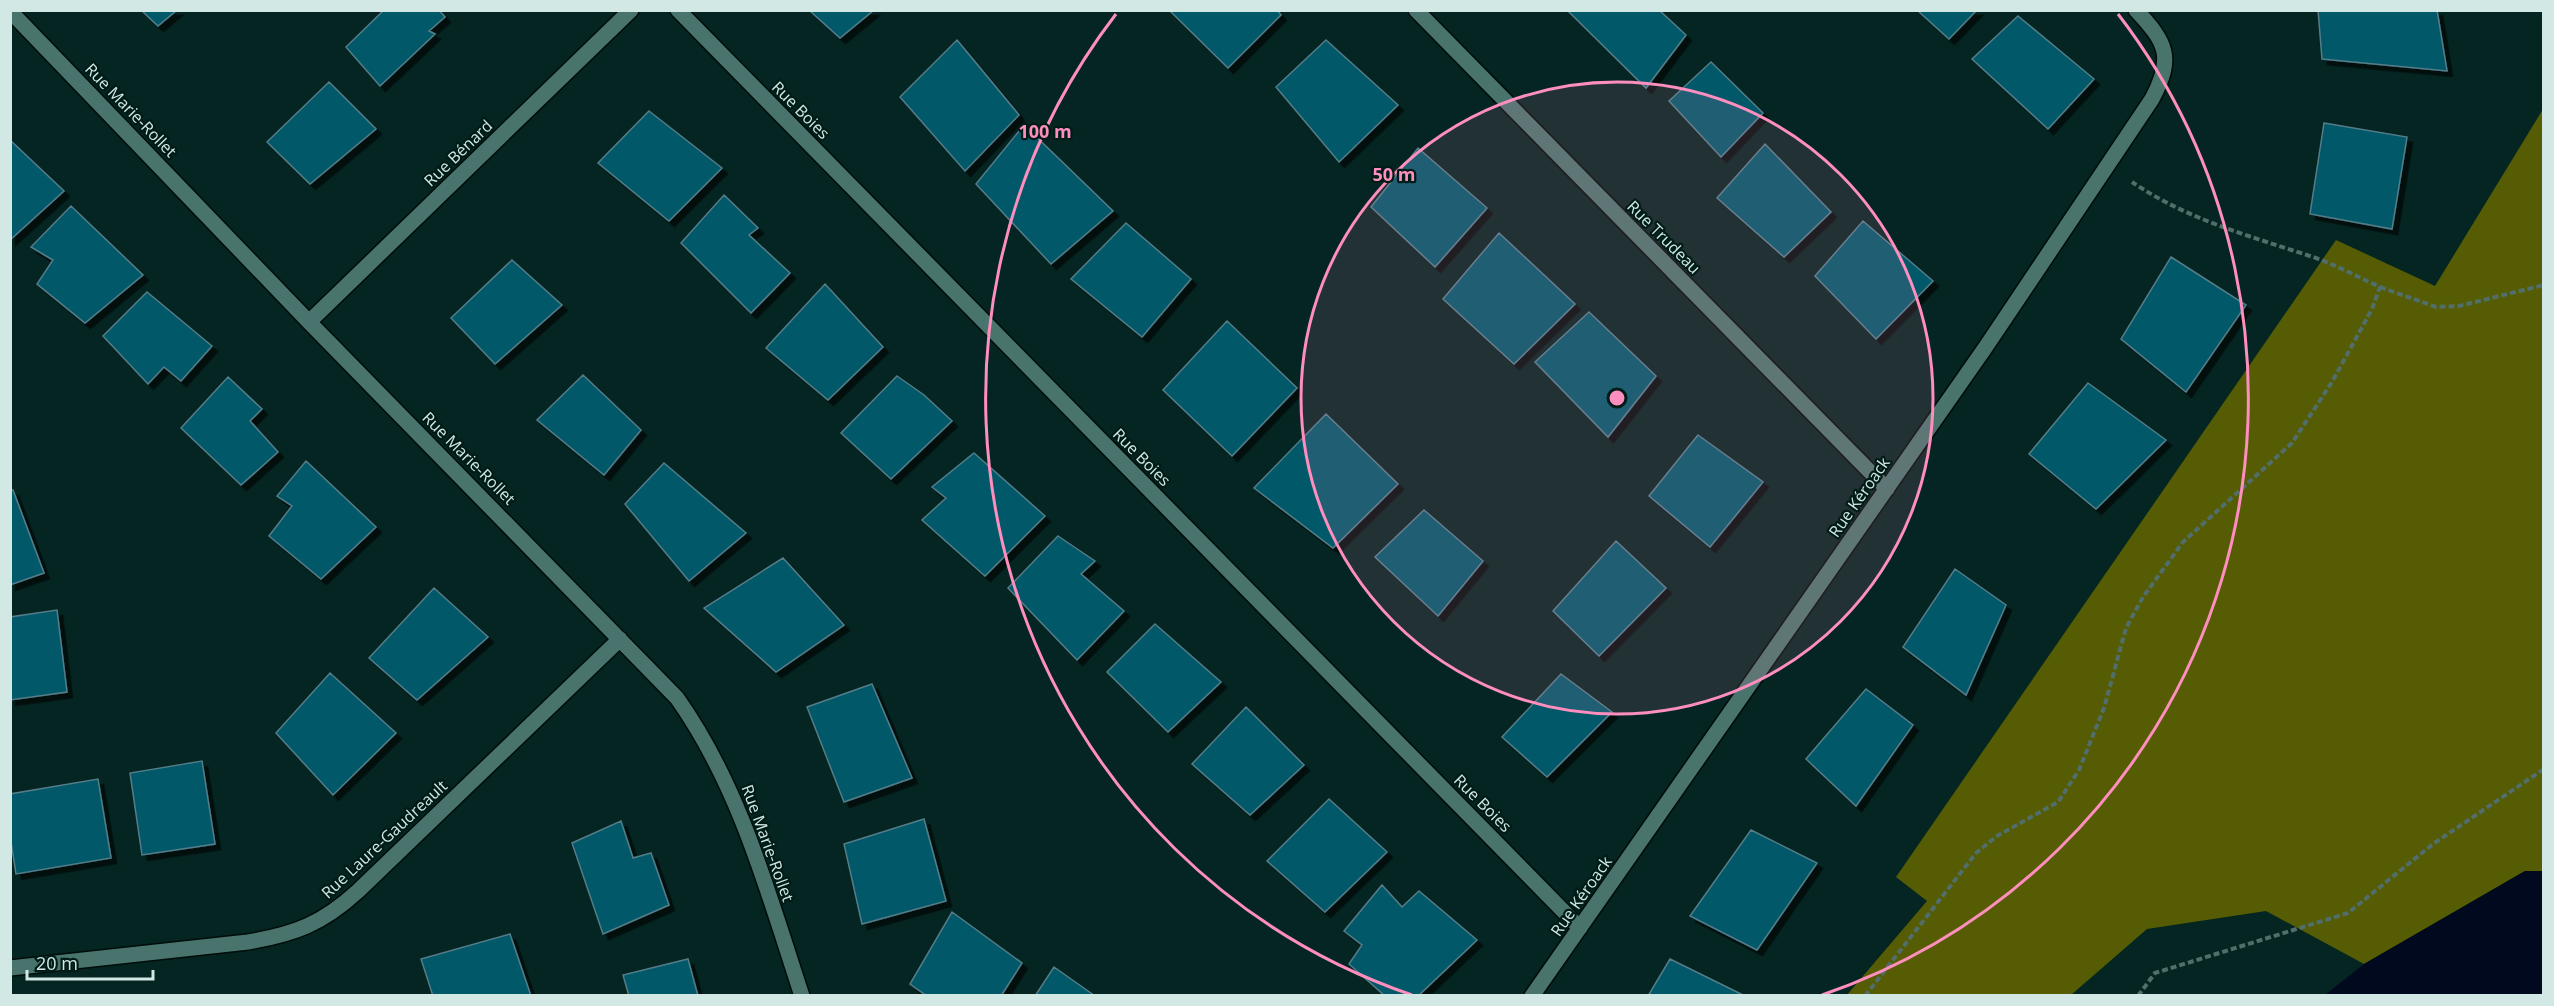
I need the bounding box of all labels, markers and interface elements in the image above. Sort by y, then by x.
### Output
street label: Rue Marie-Rollet [80,58,182,162]
street label: Rue Boies [767,76,835,144]
street label: Rue Bénard [419,115,497,191]
text: 100 m [1018,119,1072,143]
text: 50 m [1373,162,1415,186]
street label: Rue Trudeau [1622,195,1706,279]
centre of rings [1607,388,1627,408]
street label: Rue Marie-Rollet [418,407,521,510]
street label: Rue Boies [1108,423,1176,491]
street label: Rue Kéroack [1823,452,1895,541]
street label: Rue Boies [1449,769,1517,837]
street label: Rue Laure-Gaudreault [316,775,452,903]
street label: Rue Marie-Rollet [737,781,799,905]
street label: Rue Kéroack [1545,851,1617,940]
scale bar [27,943,153,981]
text: 20 m [36,951,78,975]

